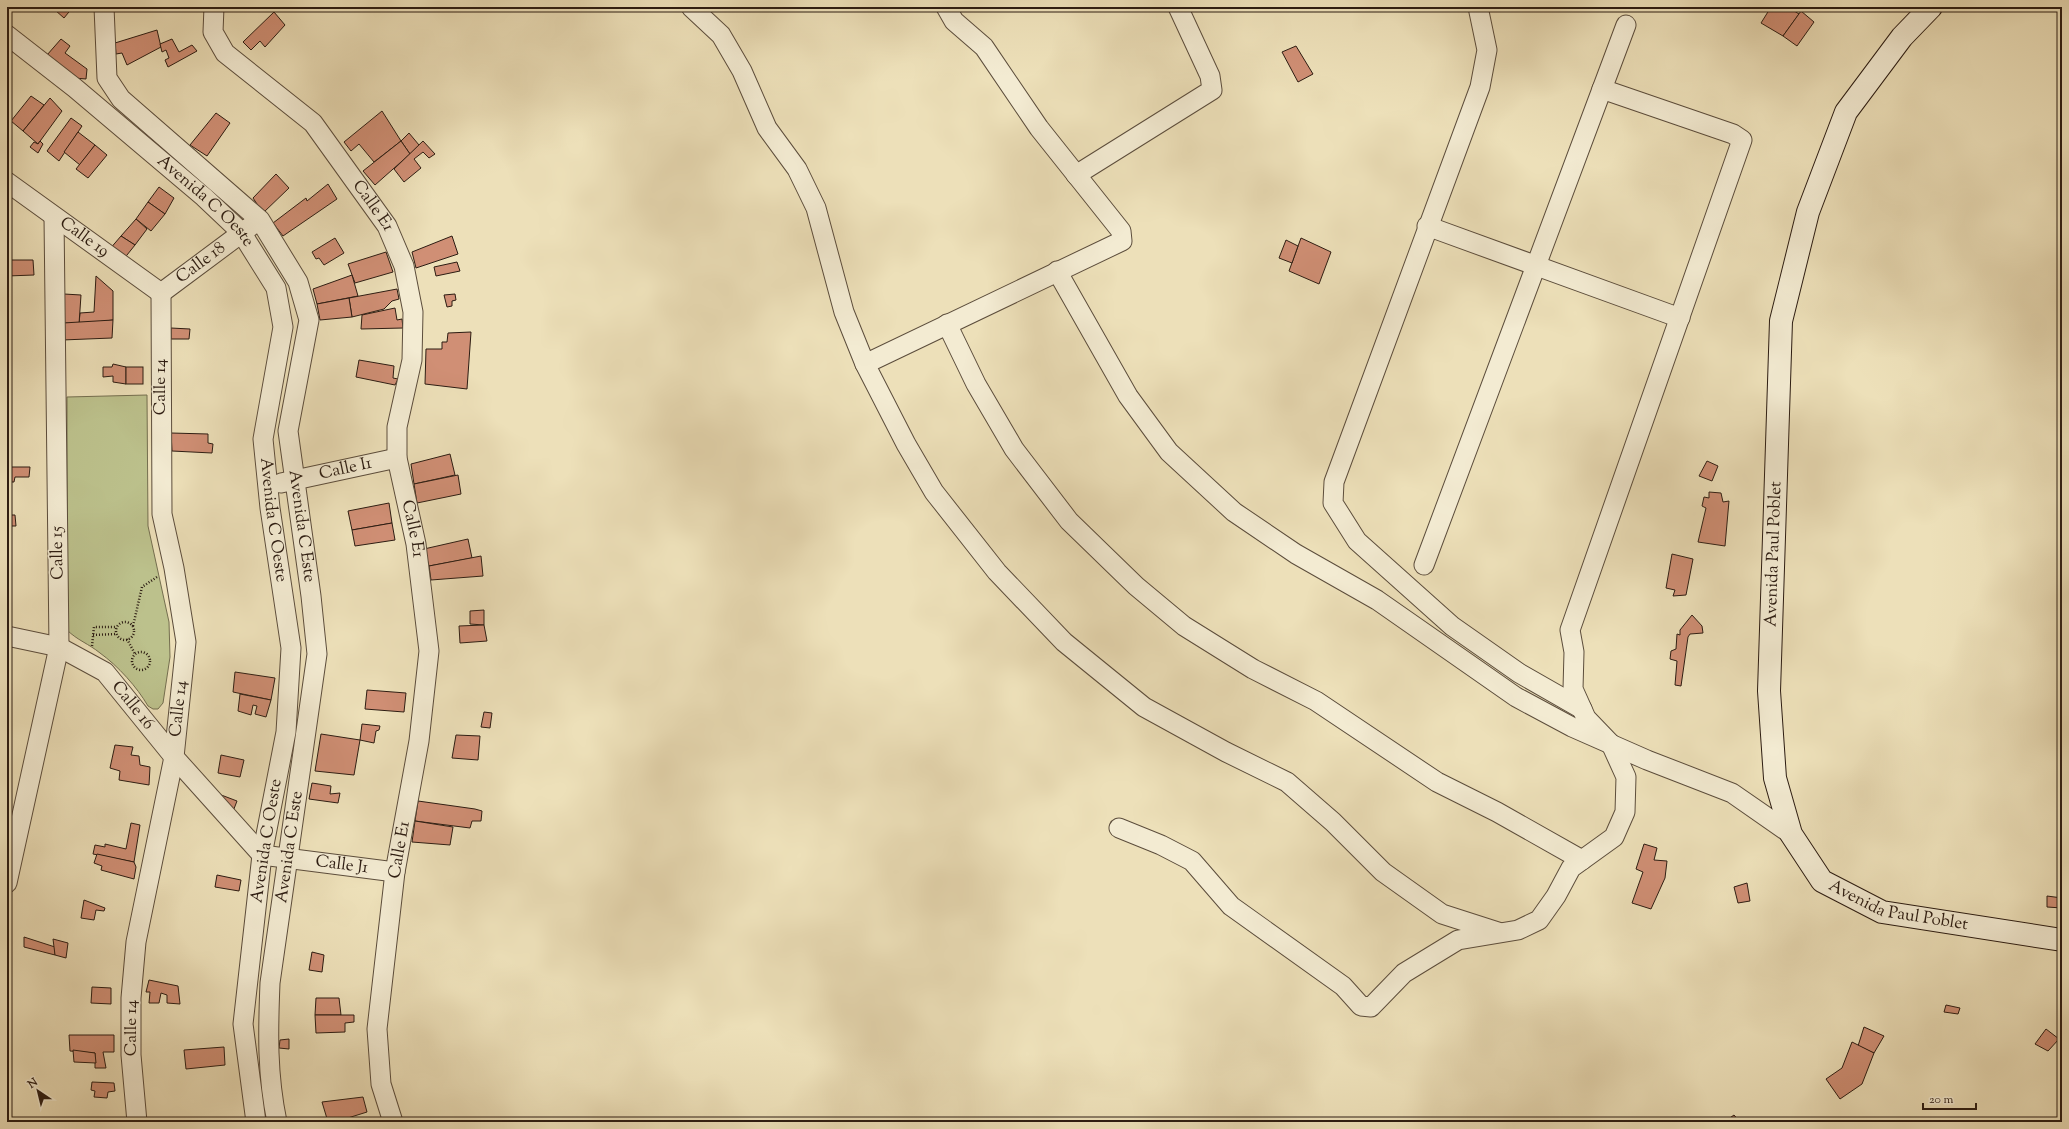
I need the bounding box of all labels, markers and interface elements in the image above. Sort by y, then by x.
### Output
street label: Avenida C Oeste [151,150,260,252]
street label: Calle E1 [346,175,400,235]
street label: Calle 19 [54,211,114,264]
street label: Calle 18 [171,237,231,290]
street label: Calle 14 [149,358,173,415]
street label: Calle I1 [317,452,374,486]
street label: Avenida C Oeste [253,457,293,584]
street label: Avenida C Este [282,469,321,584]
street label: Avenida Paul Poblet [1759,481,1789,627]
street label: Calle E1 [395,498,430,559]
street label: Calle 15 [46,526,70,580]
street label: Calle 16 [105,676,160,735]
street label: Calle 14 [164,679,194,738]
street label: Avenida C Oeste [245,777,289,905]
street label: Avenida C Este [270,789,310,905]
street label: Calle E1 [383,819,417,881]
street label: Calle J1 [314,850,370,880]
street label: Avenida Paul Poblet [1824,874,1970,937]
street label: Calle 14 [120,999,144,1056]
north arrow [18,1071,58,1111]
text: N [24,1074,41,1093]
scale bar [1923,1085,1976,1111]
text: 20 m [1929,1091,1954,1109]

